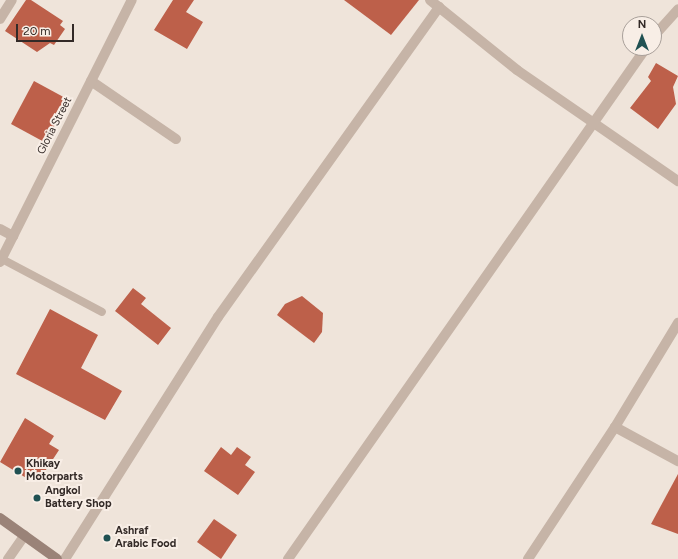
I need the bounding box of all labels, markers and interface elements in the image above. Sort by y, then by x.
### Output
scale bar [18,16,76,42]
north arrow [622,16,662,56]
text: N [638,18,646,31]
text: 20 m [23,24,51,38]
street label: Gloria Street [35,95,75,157]
place label: Khikay Motorparts [26,458,83,484]
marker: Khikay Motorparts [13,466,23,476]
place label: Angkol Battery Shop [45,485,112,511]
marker: Angkol Battery Shop [32,493,42,503]
place label: Ashraf Arabic Food [115,525,176,551]
marker: Ashraf Arabic Food [102,533,112,543]

